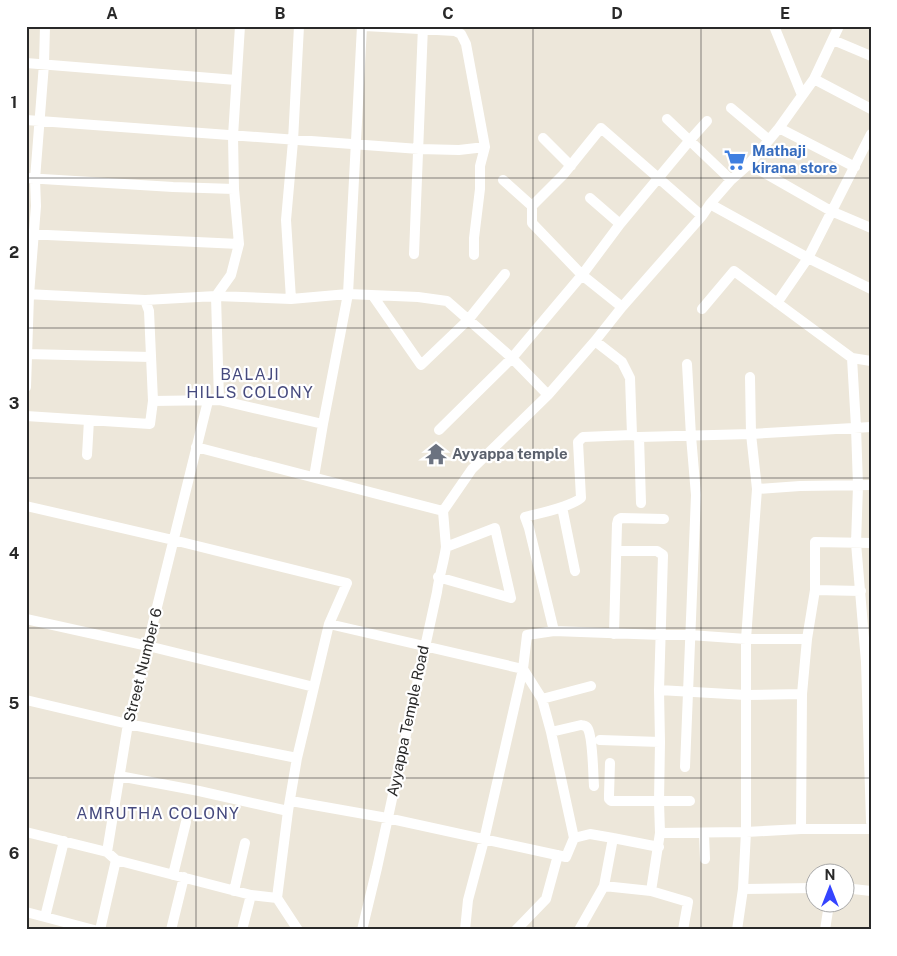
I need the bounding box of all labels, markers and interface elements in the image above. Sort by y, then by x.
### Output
text: A [106,4,118,23]
text: B [275,4,286,23]
text: C [442,4,454,23]
text: D [611,4,623,23]
text: E [780,4,790,23]
text: 1 [11,93,17,112]
place label: Mathaji kirana store [752,142,837,176]
supermarket icon: Mathaji kirana store [722,147,748,173]
text: 2 [9,243,19,262]
district label: BALAJI HILLS COLONY [186,365,314,402]
text: 3 [9,394,19,413]
temple icon: Ayyappa temple [423,441,449,467]
place label: Ayyappa temple [452,445,568,462]
text: 4 [9,544,20,563]
street label: Street Number 6 [120,606,165,724]
street label: Ayyappa Temple Road [383,644,432,798]
text: 5 [9,694,20,713]
district label: AMRUTHA COLONY [76,804,240,823]
text: 6 [9,844,19,863]
north arrow [804,864,854,914]
text: N [825,867,835,883]

